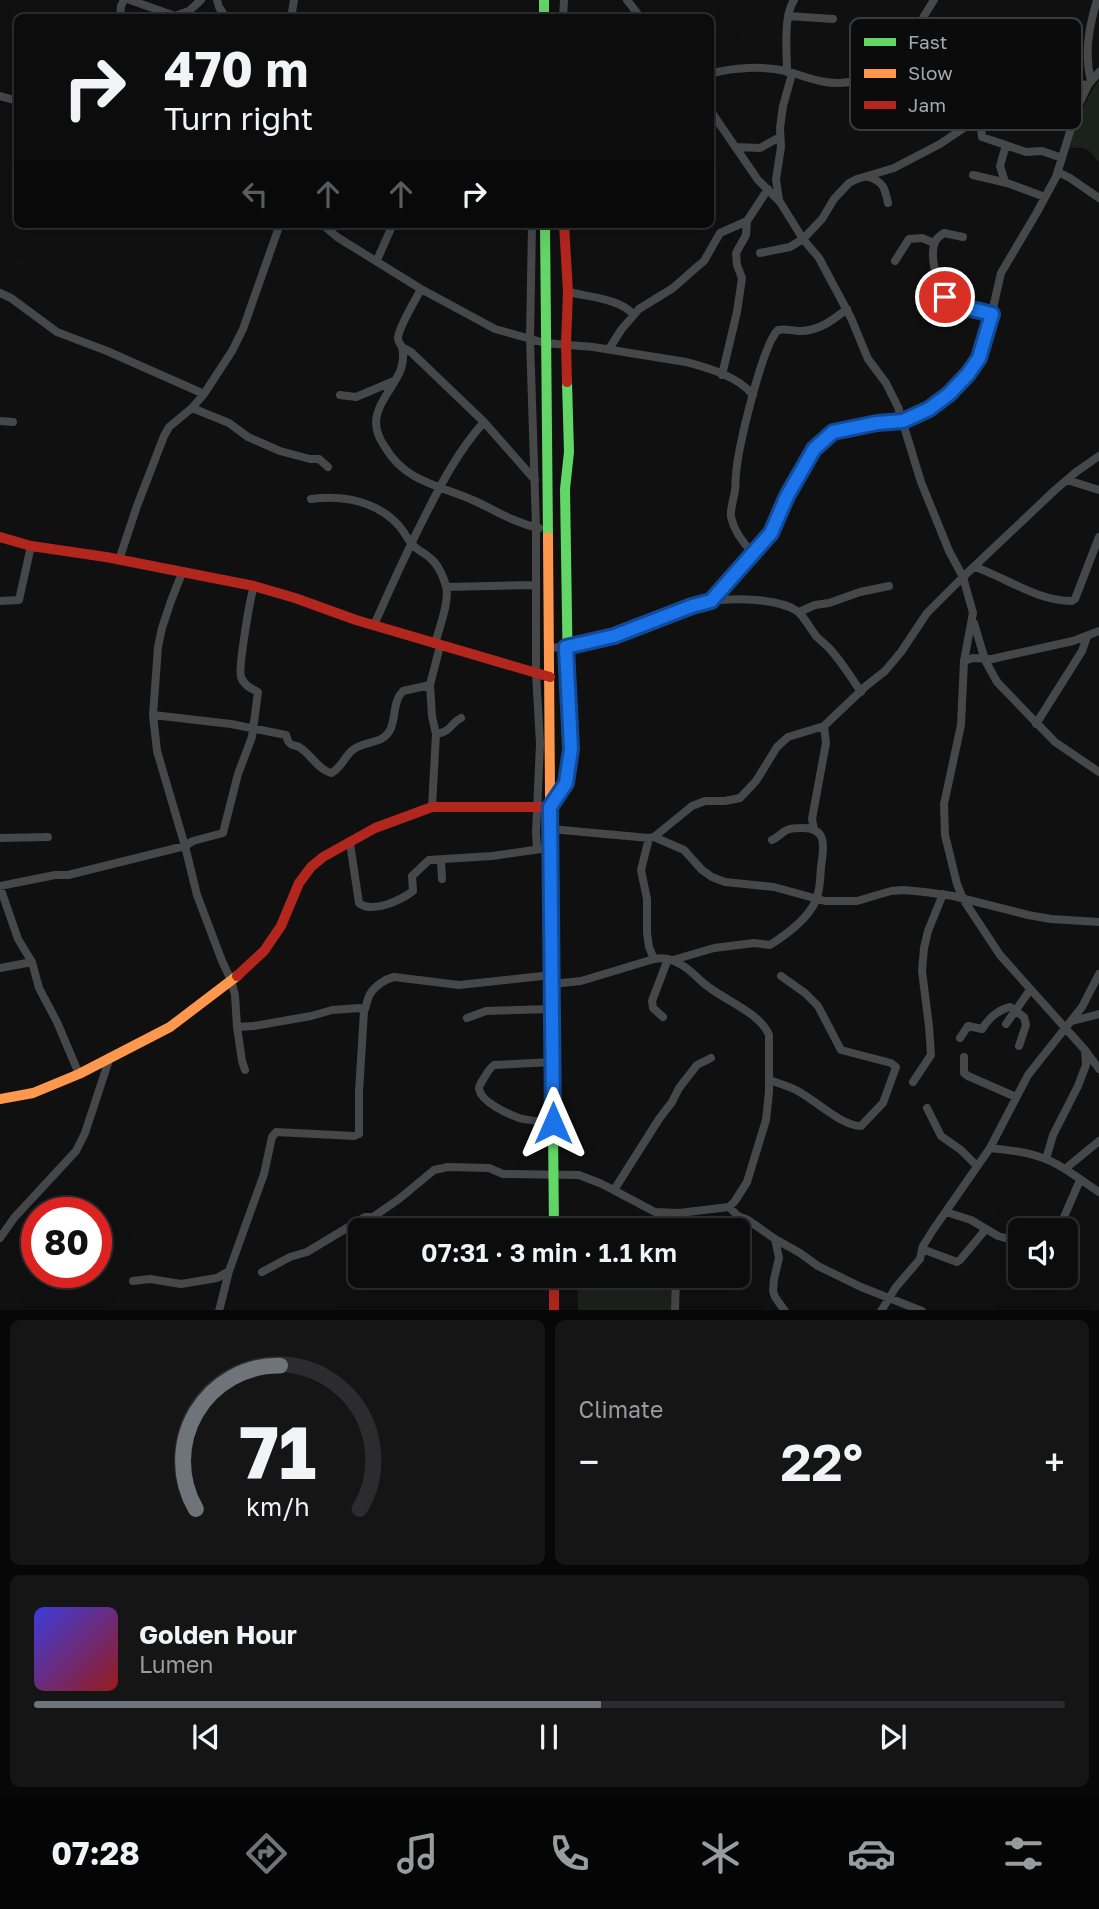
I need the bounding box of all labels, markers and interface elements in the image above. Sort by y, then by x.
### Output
legend [850,18,1082,130]
text: Fast [908,30,947,53]
text: 470 m [164,39,308,98]
icon: right [49,42,140,133]
text: Slow [908,61,953,84]
text: Jam [908,93,946,116]
text: Turn right [164,99,313,137]
icon: left [236,175,274,213]
icon: ahead [309,175,347,213]
icon: ahead [382,175,420,213]
icon: right [455,175,493,213]
pin [915,267,975,327]
icon: arrive [926,278,964,316]
position arrow [516,1086,590,1160]
speed limit sign: 80 [21,1197,112,1288]
map controls [1008,1218,1078,1288]
button: sound [1008,1218,1078,1288]
text: 07:31 · 3 min · 1.1 km [421,1237,677,1268]
text: Climate [579,1395,663,1423]
text: 71 [239,1408,316,1495]
text: 22° [780,1430,863,1492]
text: − [579,1439,599,1484]
text: + [1044,1439,1065,1484]
text: km/h [245,1490,309,1521]
text: Golden Hour [139,1619,297,1650]
text: Lumen [139,1650,213,1678]
icon: previous [187,1718,225,1756]
icon: pause [530,1718,568,1756]
icon: next [874,1718,912,1756]
icon: directions [242,1829,291,1878]
icon: music [393,1829,442,1878]
icon: phone [545,1829,594,1878]
icon: climate [696,1829,745,1878]
icon: car [847,1829,896,1878]
icon: filters [999,1829,1048,1878]
text: 07:28 [51,1834,140,1872]

